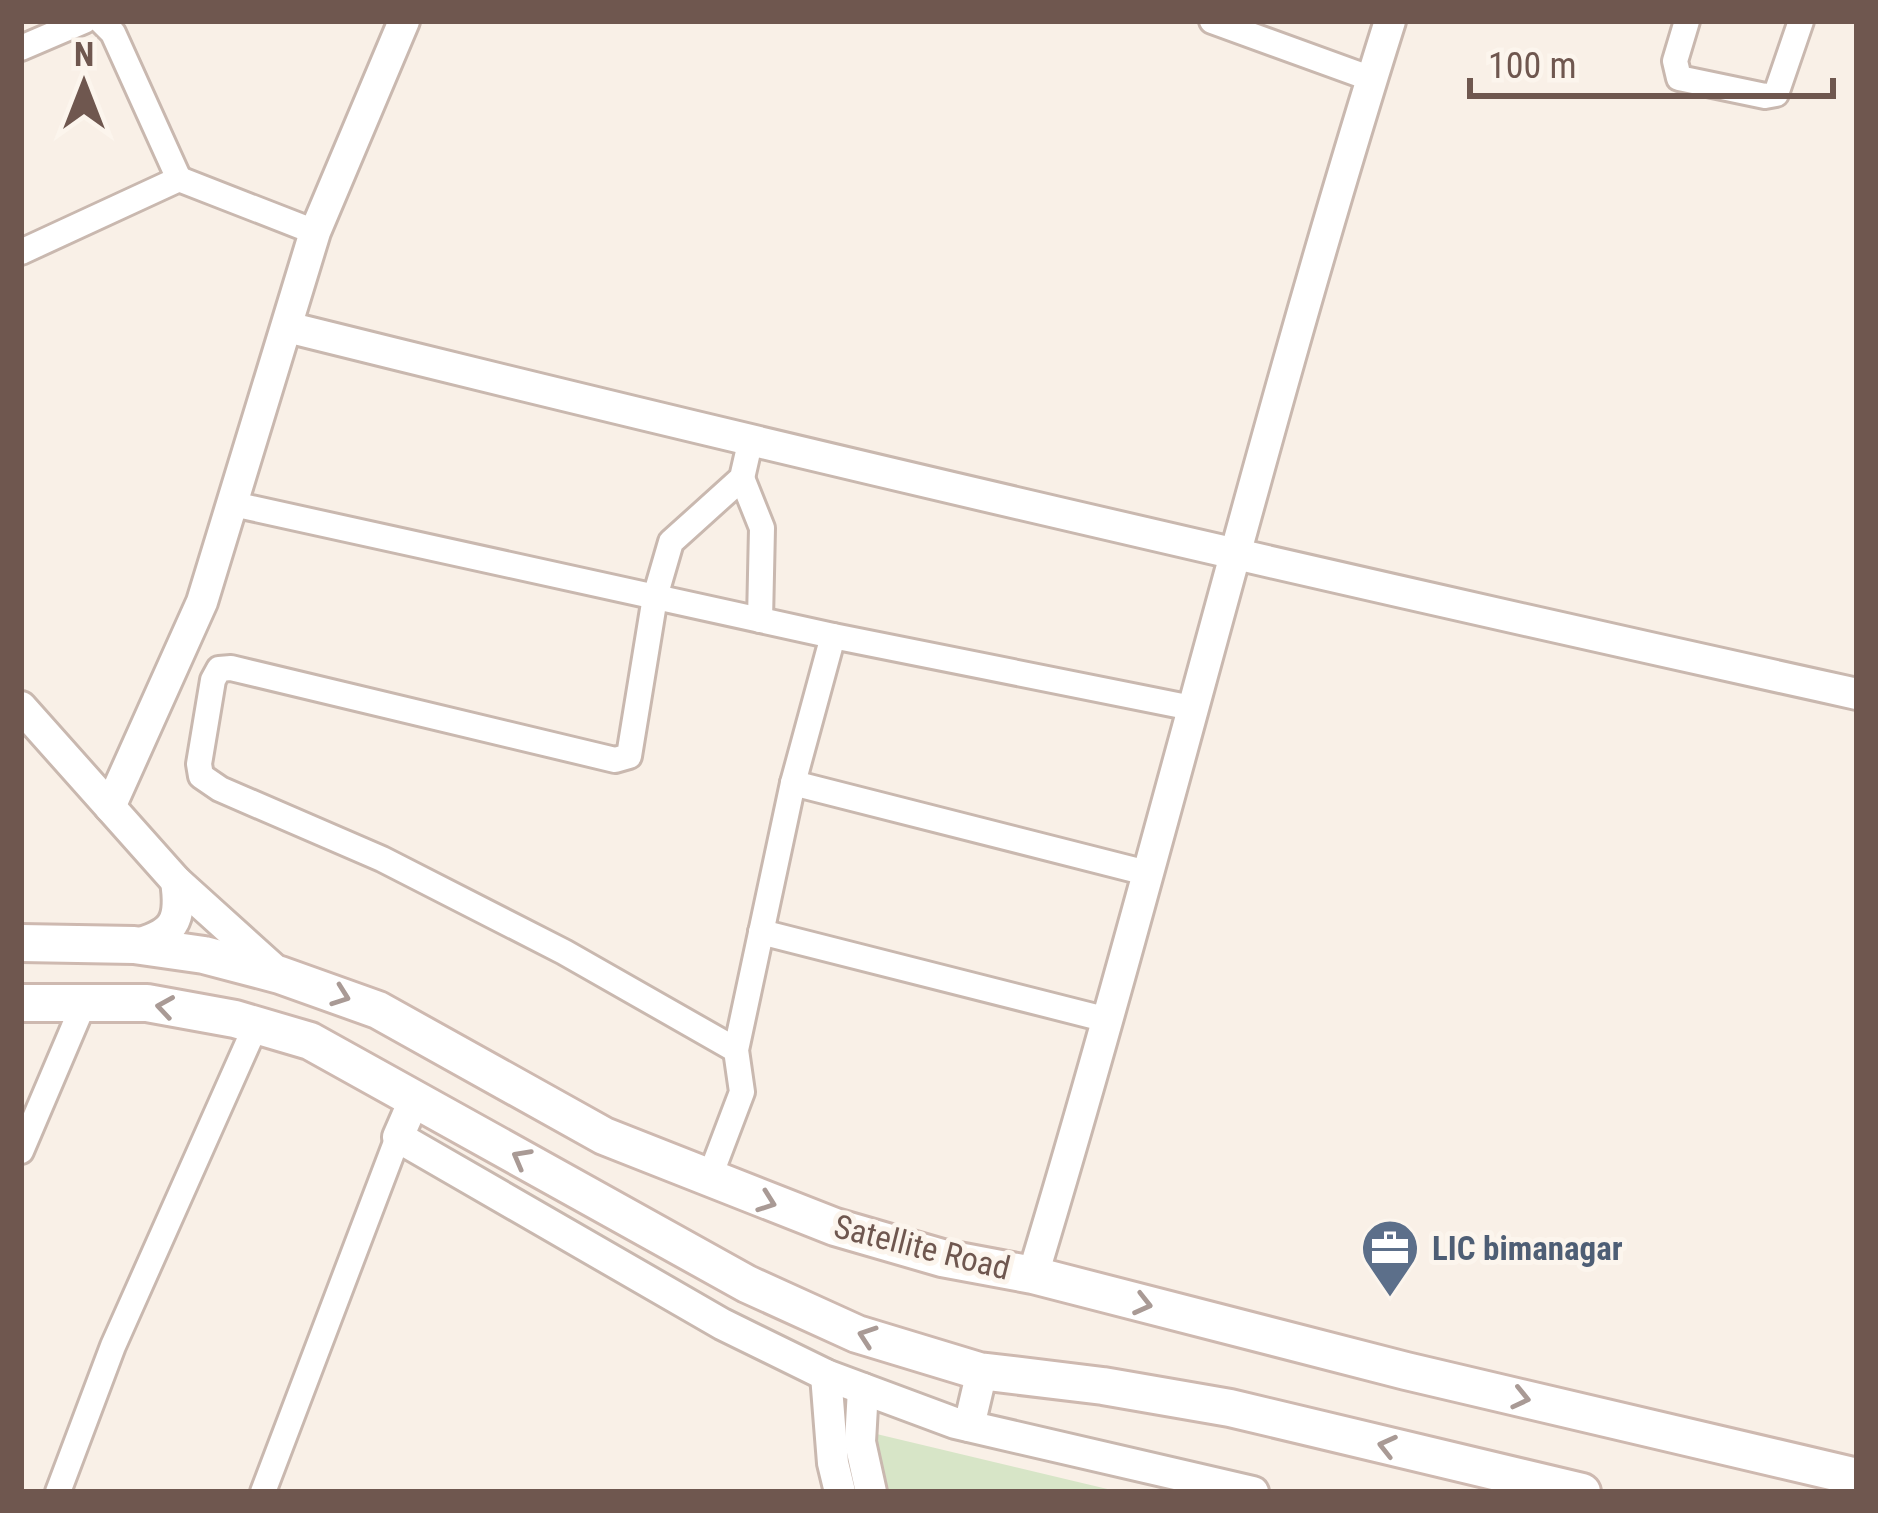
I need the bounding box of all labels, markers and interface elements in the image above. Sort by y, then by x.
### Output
north arrow [24,24,144,144]
scale bar [1470,24,1833,98]
text: N [74,35,94,74]
text: 100 m [1488,45,1577,87]
one-way arrow [329,982,350,1007]
one-way arrow [156,995,176,1020]
one-way arrow [512,1149,534,1172]
one-way arrow [755,1188,776,1212]
street label: Satellite Road [830,1206,1014,1288]
office icon: LIC bimanagar [1359,1217,1421,1299]
place label: LIC bimanagar [1432,1229,1623,1268]
one-way arrow [1132,1289,1152,1314]
one-way arrow [858,1326,879,1350]
one-way arrow [1511,1384,1531,1409]
one-way arrow [1377,1435,1397,1460]

